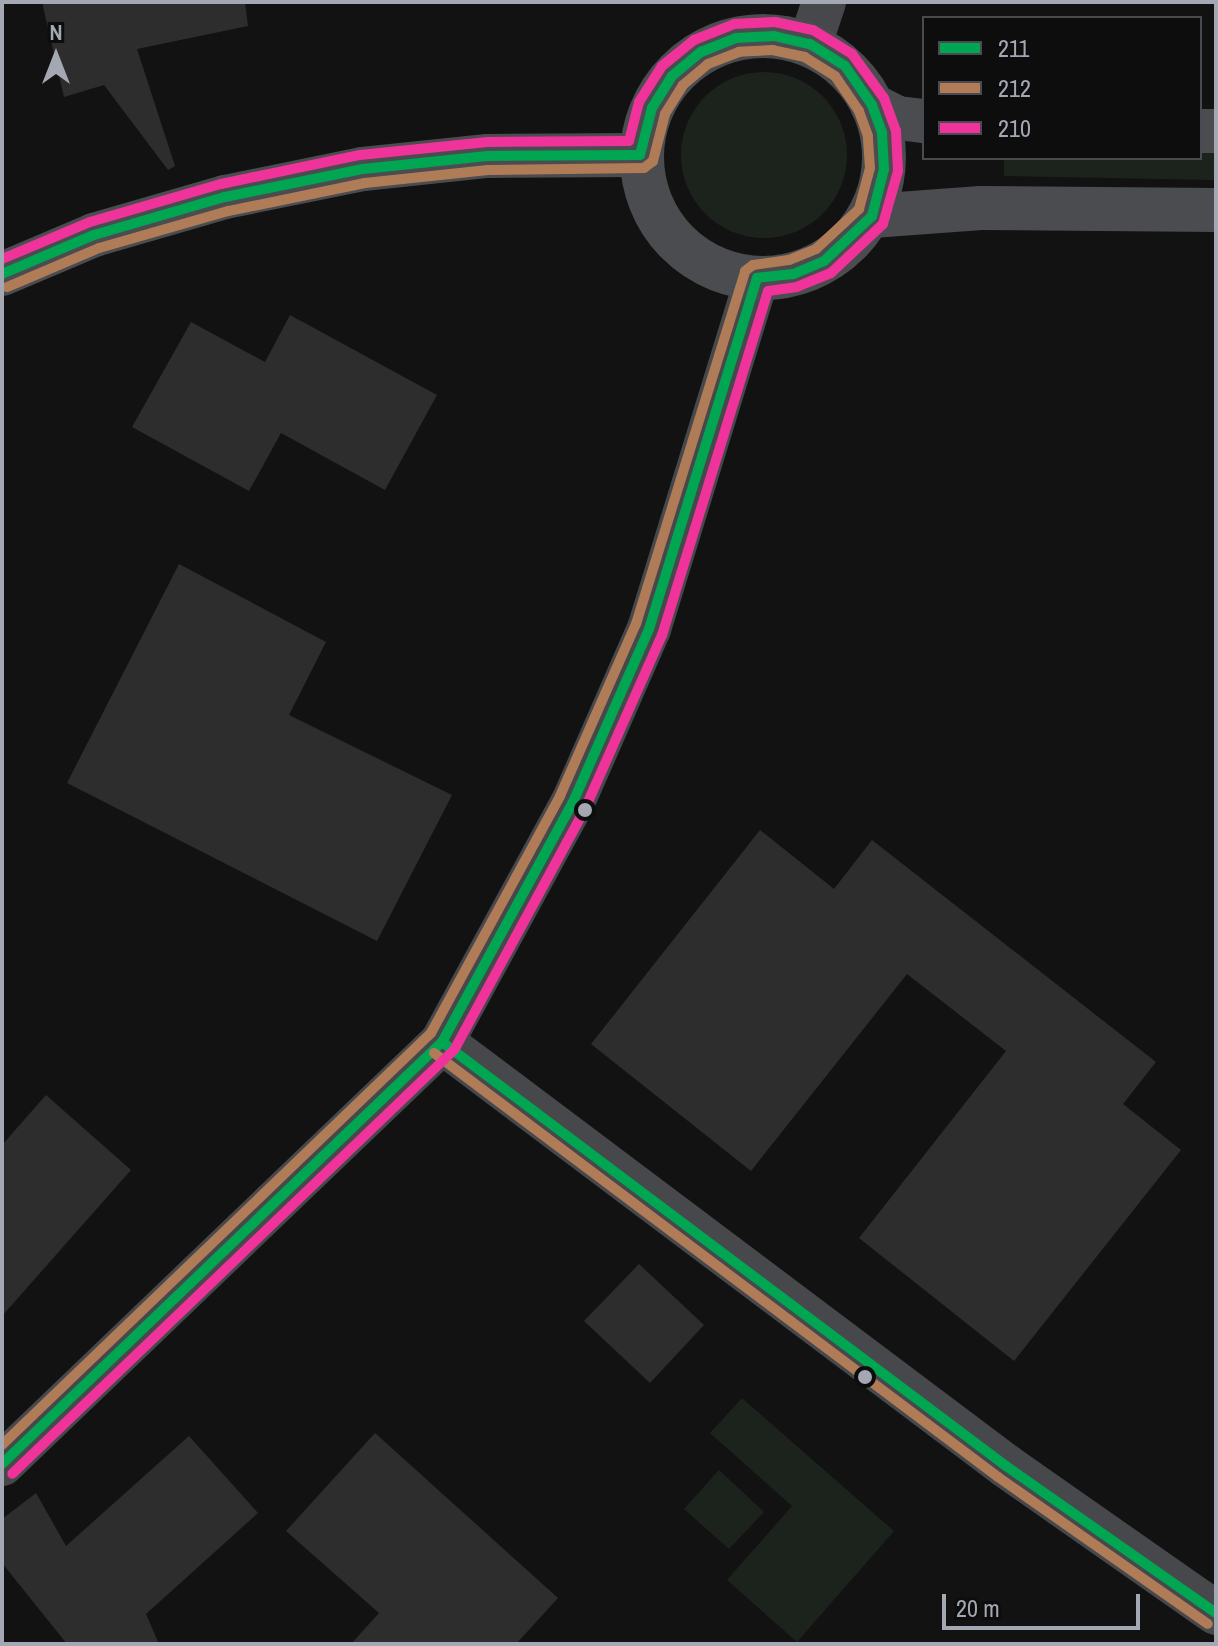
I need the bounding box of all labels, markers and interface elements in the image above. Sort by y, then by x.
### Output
north arrow [16,16,96,96]
legend [922,16,1202,160]
text: N [49,17,63,47]
text: 211 [998,32,1029,64]
text: 212 [998,72,1031,104]
text: 210 [998,112,1031,144]
unlabelled marker [577,802,593,818]
unlabelled marker [857,1369,873,1385]
scale bar [946,1578,1144,1628]
text: 20 m [956,1592,1000,1624]

